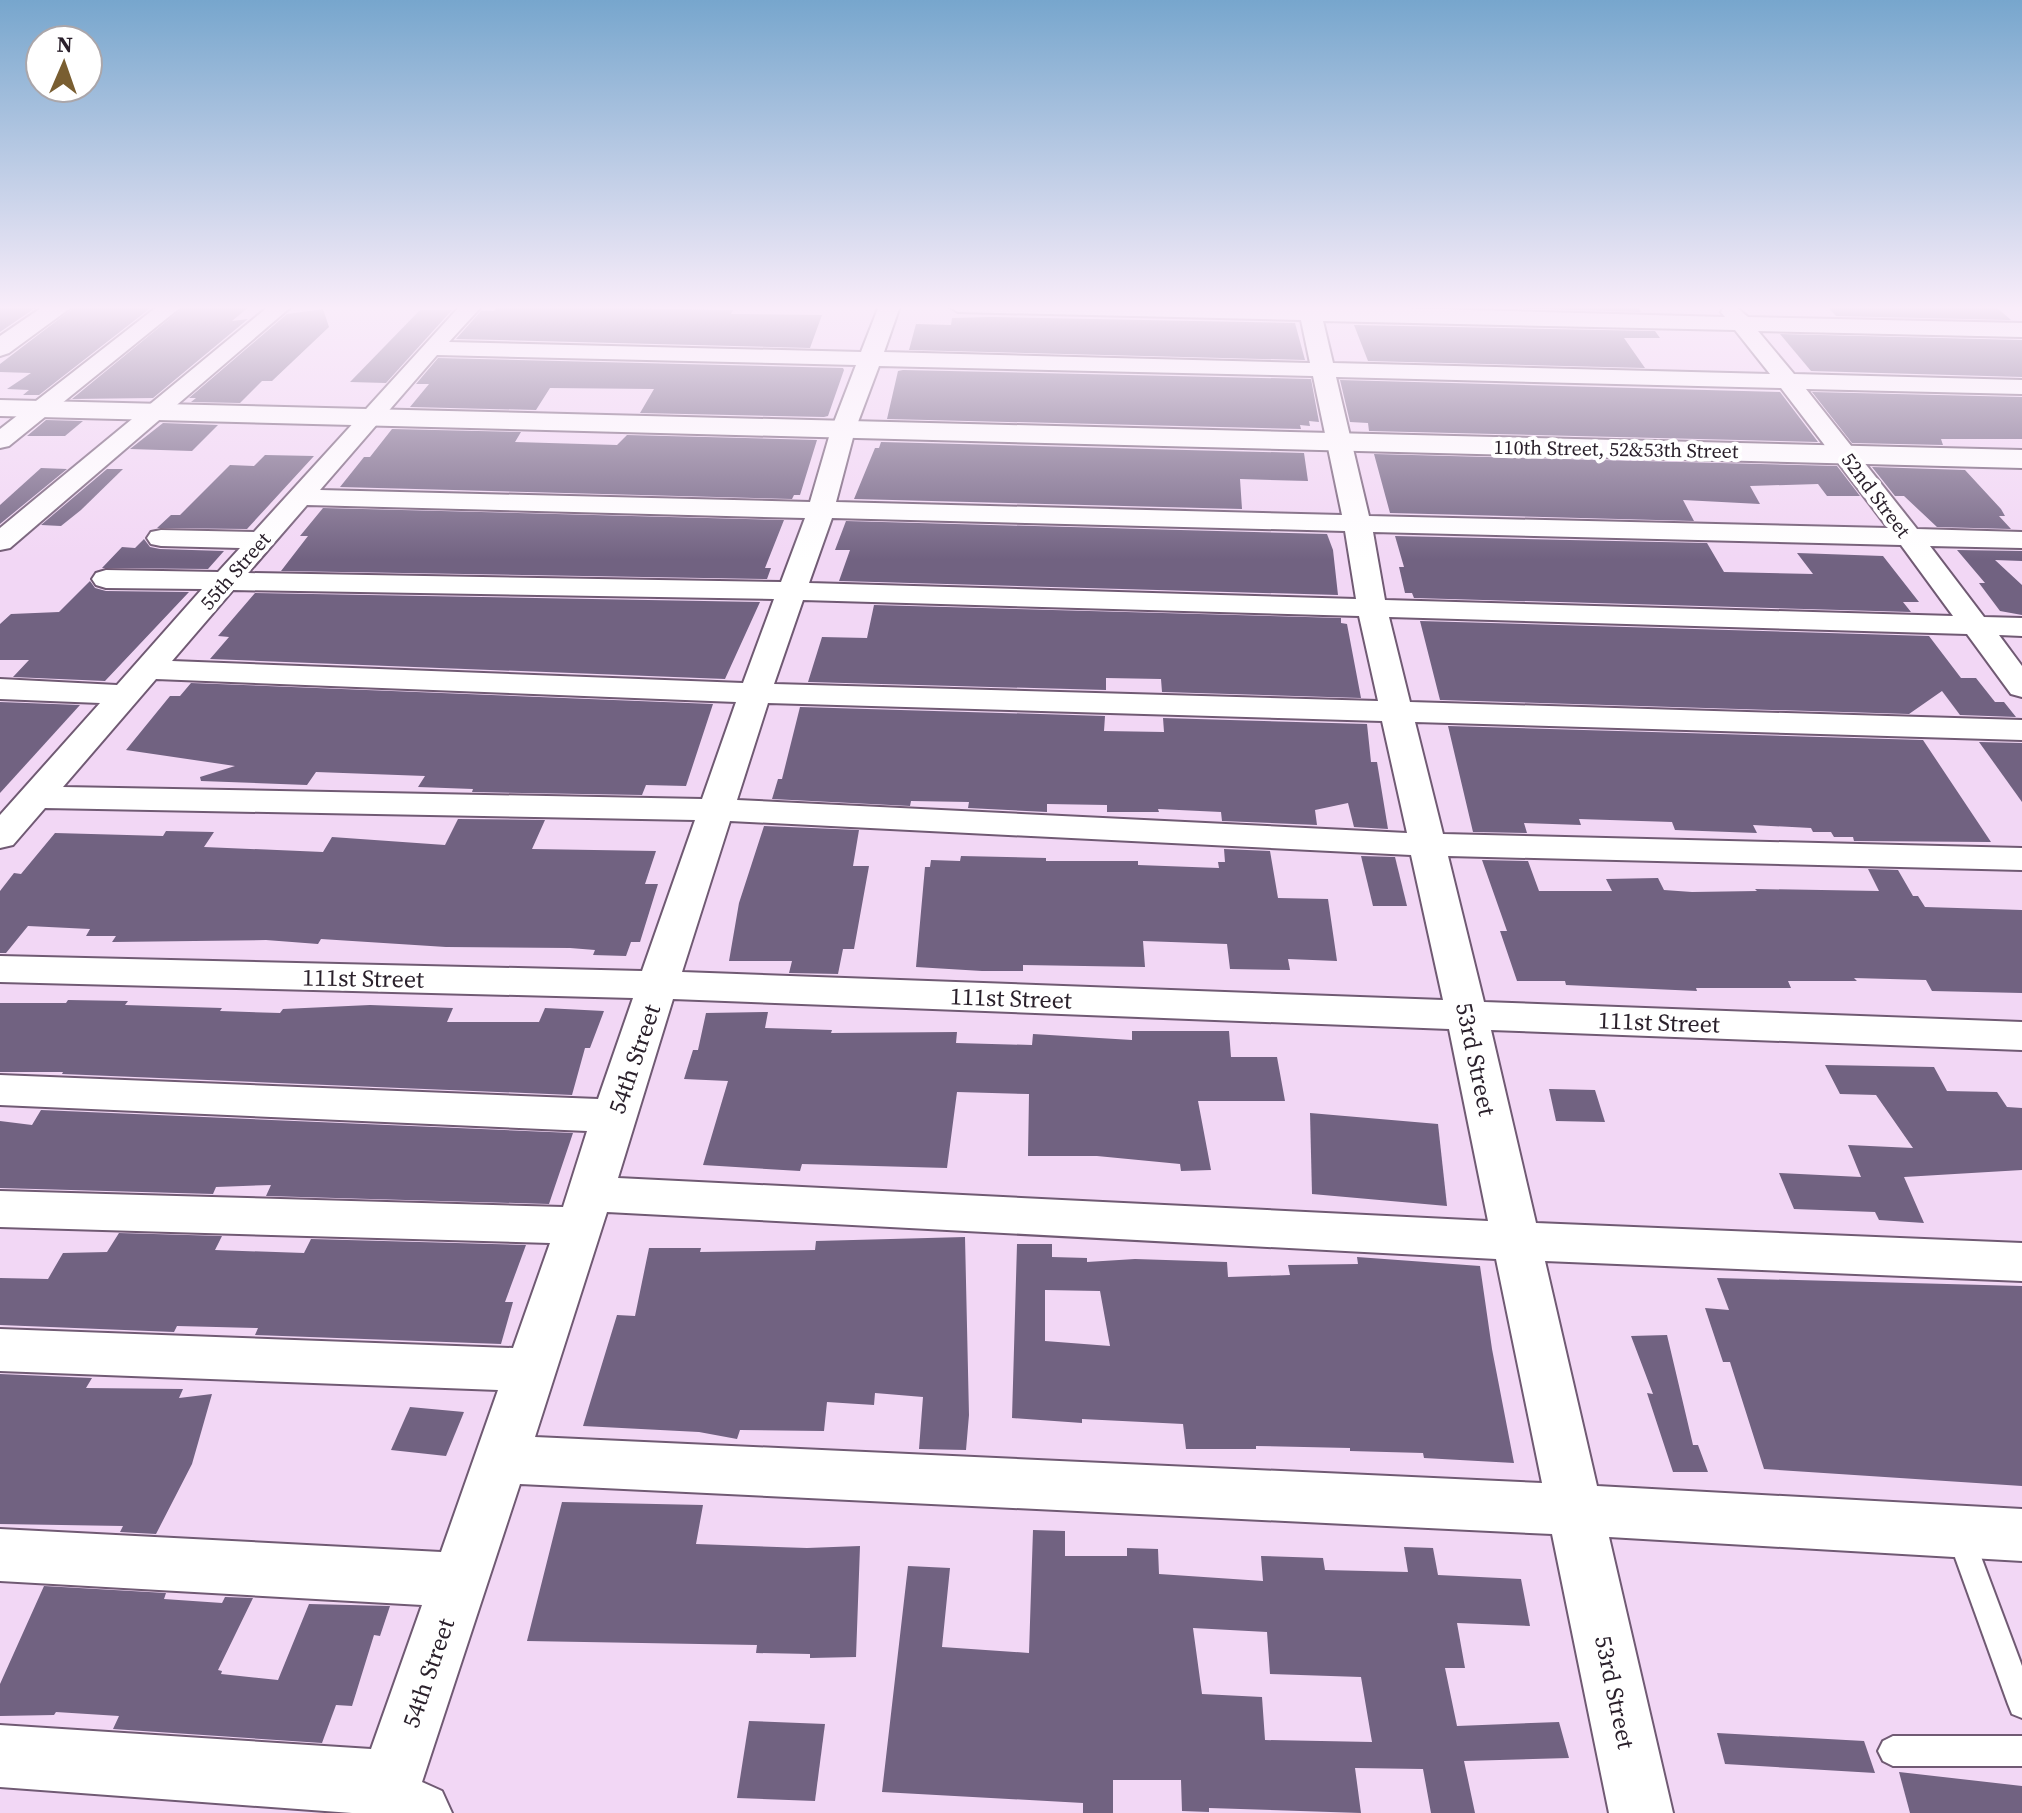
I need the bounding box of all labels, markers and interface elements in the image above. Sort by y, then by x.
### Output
north arrow [24,24,104,104]
text: N [56,29,73,59]
street label: 110th Street, 52&53th Street [1493,433,1739,465]
street label: 52nd Street [1835,447,1918,544]
street label: 55th Street [193,526,277,616]
street label: 111st Street [302,960,424,996]
street label: 111st Street [950,979,1073,1017]
street label: 53rd Street [1448,999,1504,1119]
street label: 54th Street [600,1000,668,1118]
street label: 111st Street [1598,1003,1721,1041]
street label: 54th Street [394,1614,462,1732]
street label: 53rd Street [1587,1632,1643,1752]

